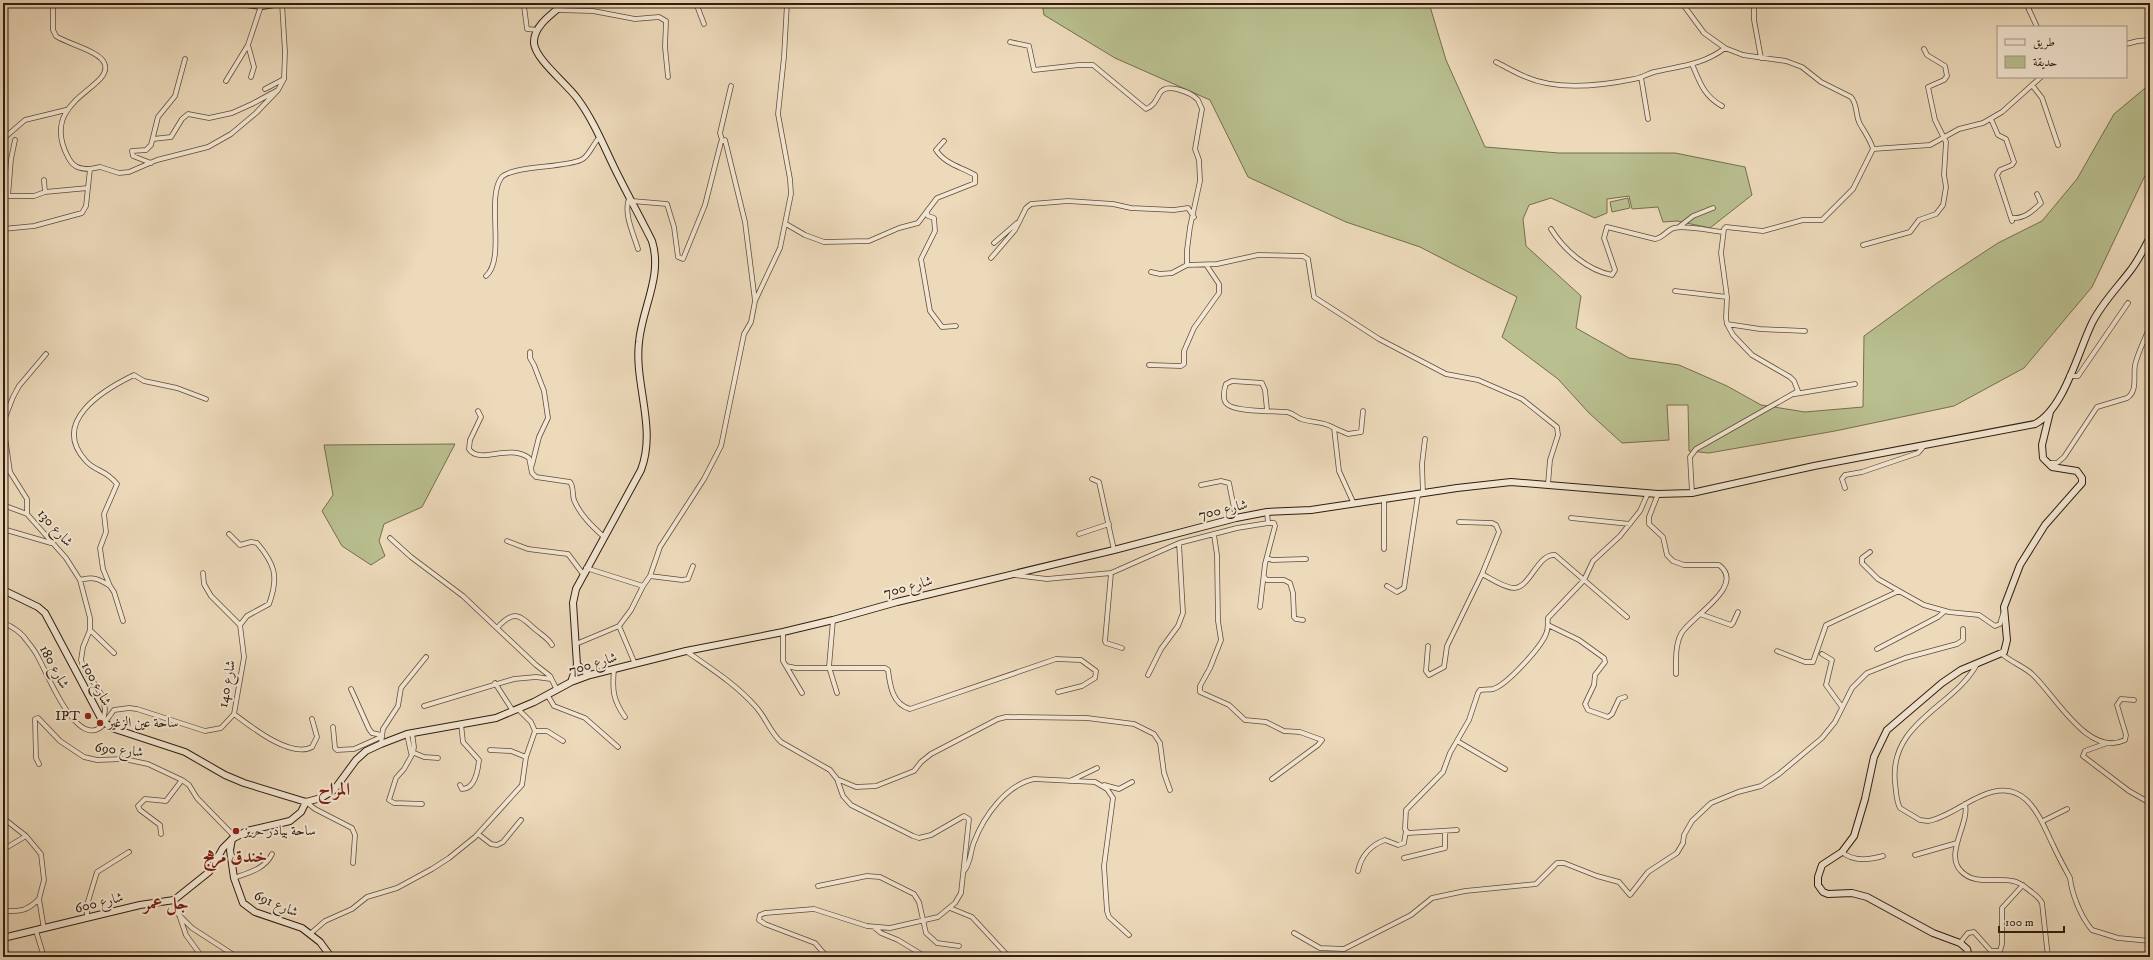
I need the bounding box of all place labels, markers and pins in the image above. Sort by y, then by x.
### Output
place label: IPT [55,707,80,725]
marker: IPT [83,711,93,721]
place label: ساحة عين الزغير [106,714,178,732]
marker: ساحة عين الزغير [95,718,105,728]
place label: ساحة بيادر حريز [242,822,316,840]
marker: ساحة بيادر حريز [231,826,241,836]

